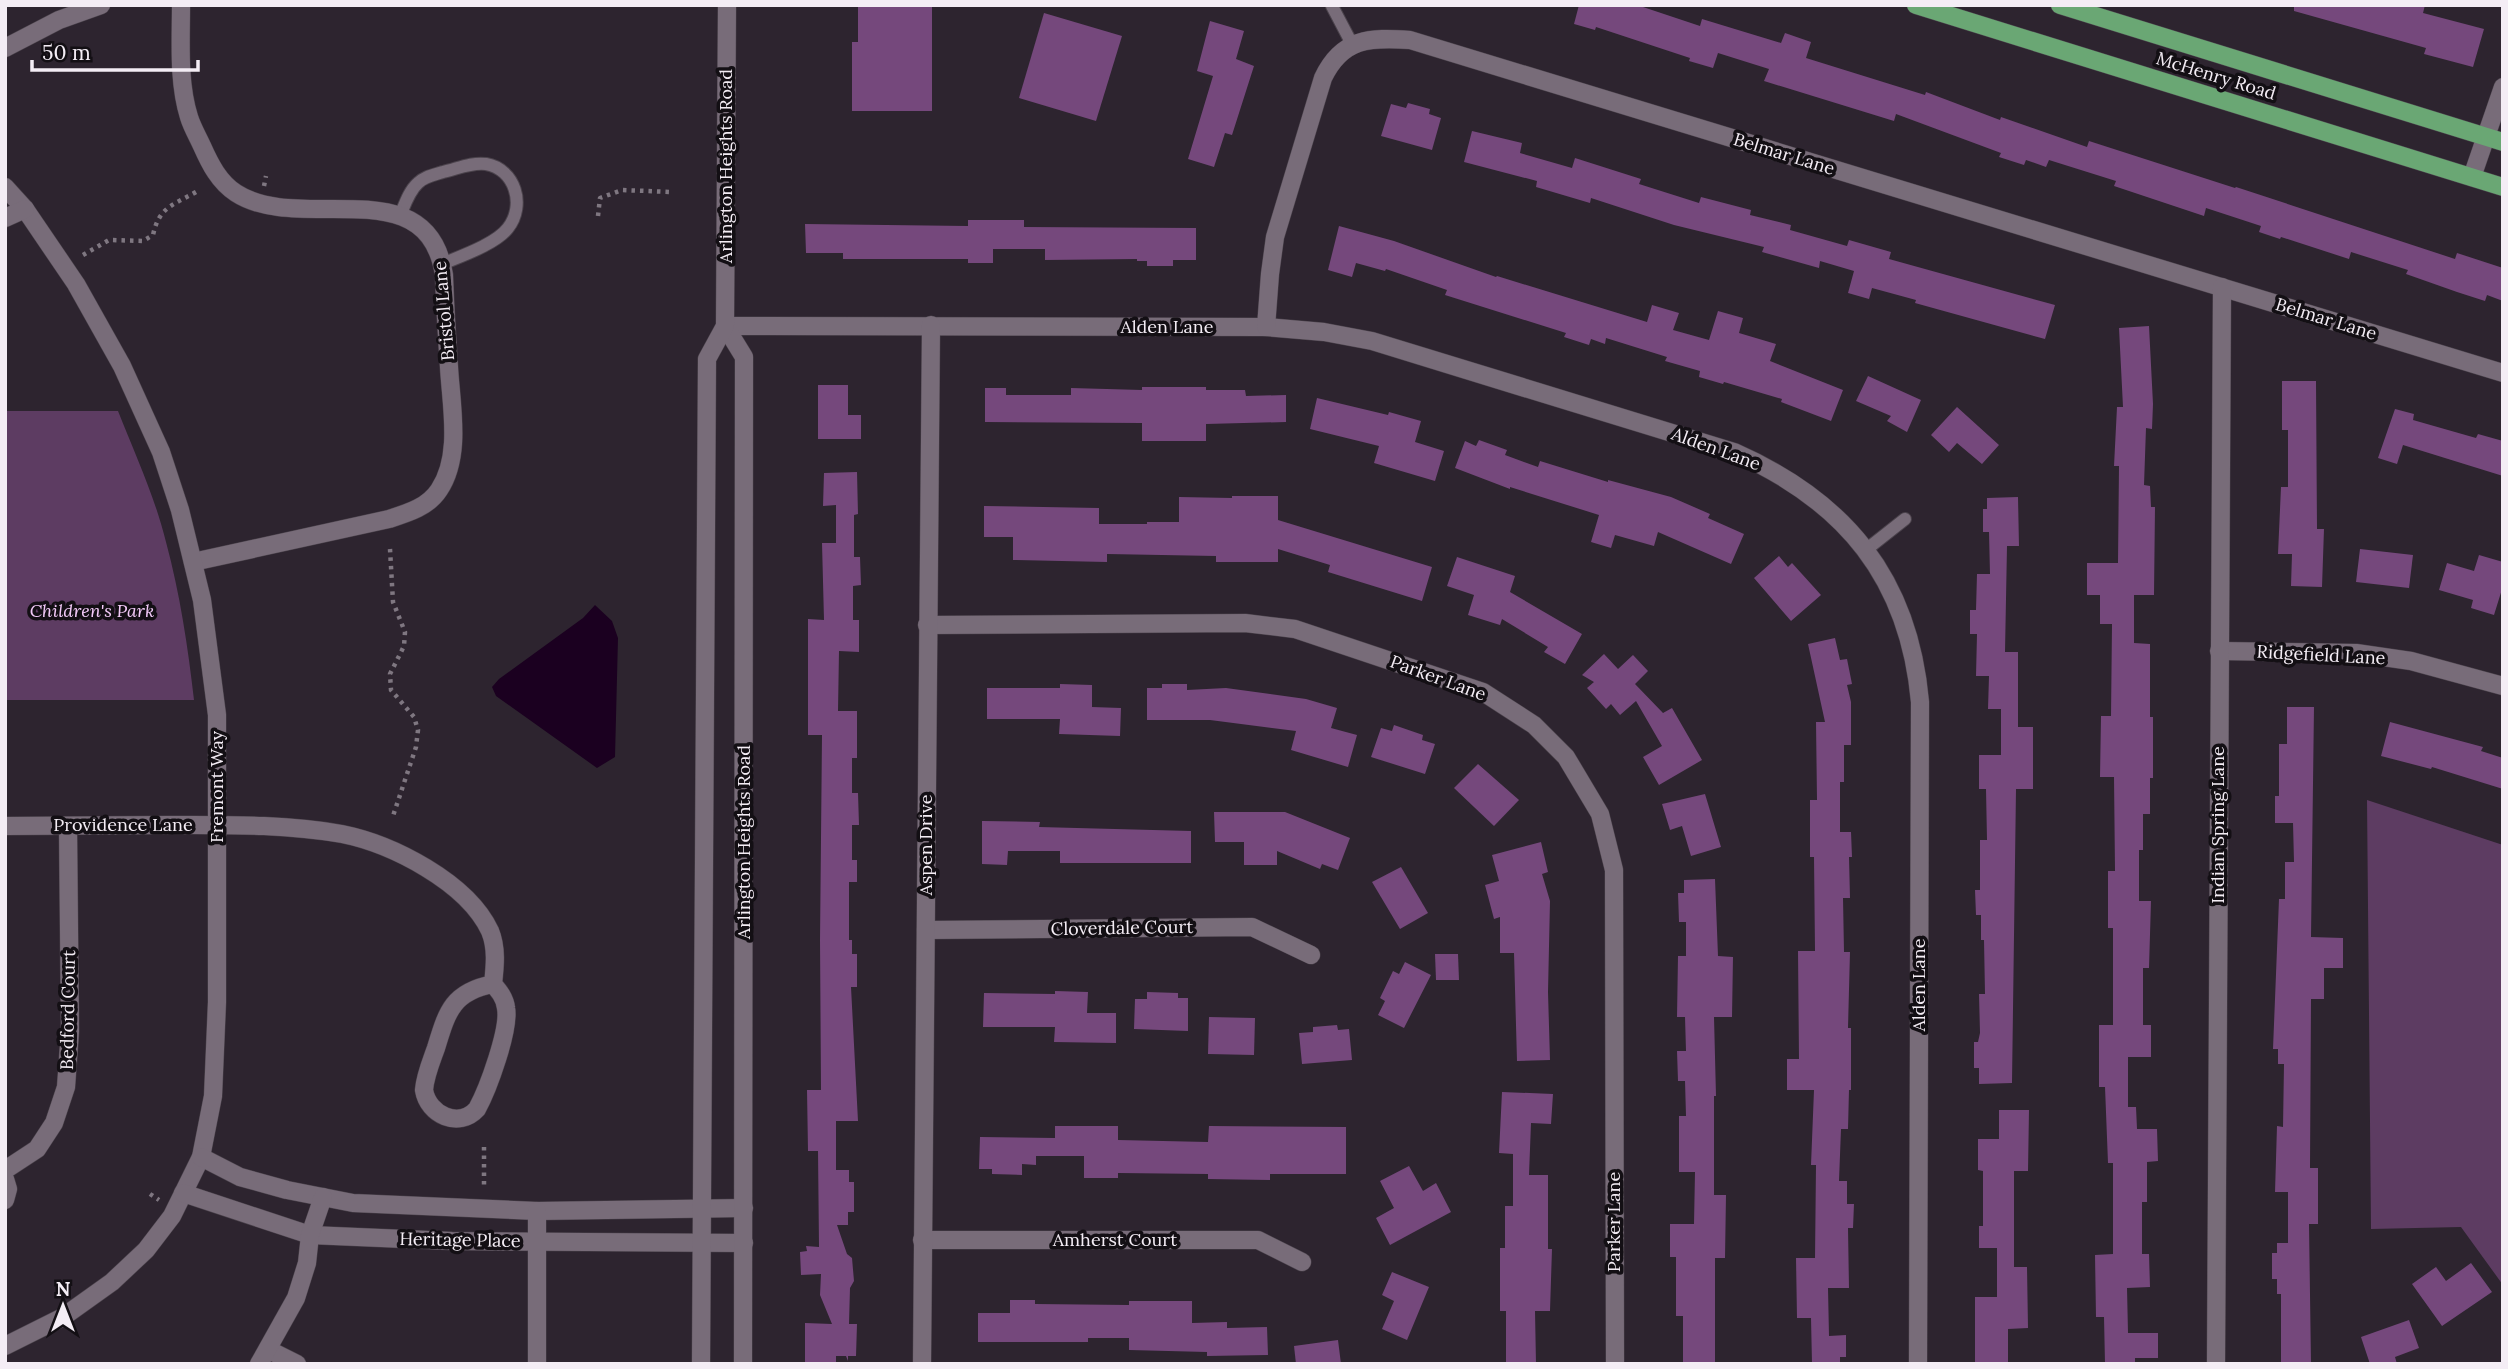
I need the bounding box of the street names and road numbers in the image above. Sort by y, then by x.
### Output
street label: McHenry Road [2153,46,2279,105]
street label: Arlington Heights Road [714,69,737,264]
street label: Belmar Lane [1731,127,1838,180]
street label: Bristol Lane [428,260,459,362]
street label: Belmar Lane [2273,292,2380,345]
street label: Alden Lane [1119,315,1214,338]
street label: Alden Lane [1668,421,1764,475]
street label: Ridgefield Lane [2256,640,2386,669]
street label: Parker Lane [1387,650,1489,706]
street label: Fremont Way [205,730,228,843]
street label: Arlington Heights Road [732,745,755,940]
street label: Indian Spring Lane [2206,746,2229,904]
street label: Aspen Drive [914,794,937,896]
street label: Providence Lane [53,813,193,836]
street label: Cloverdale Court [1051,915,1193,940]
street label: Alden Lane [1907,938,1930,1033]
street label: Bedford Court [55,950,80,1070]
street label: Parker Lane [1602,1172,1625,1272]
street label: Heritage Place [399,1227,521,1252]
street label: Amherst Court [1052,1228,1177,1251]

